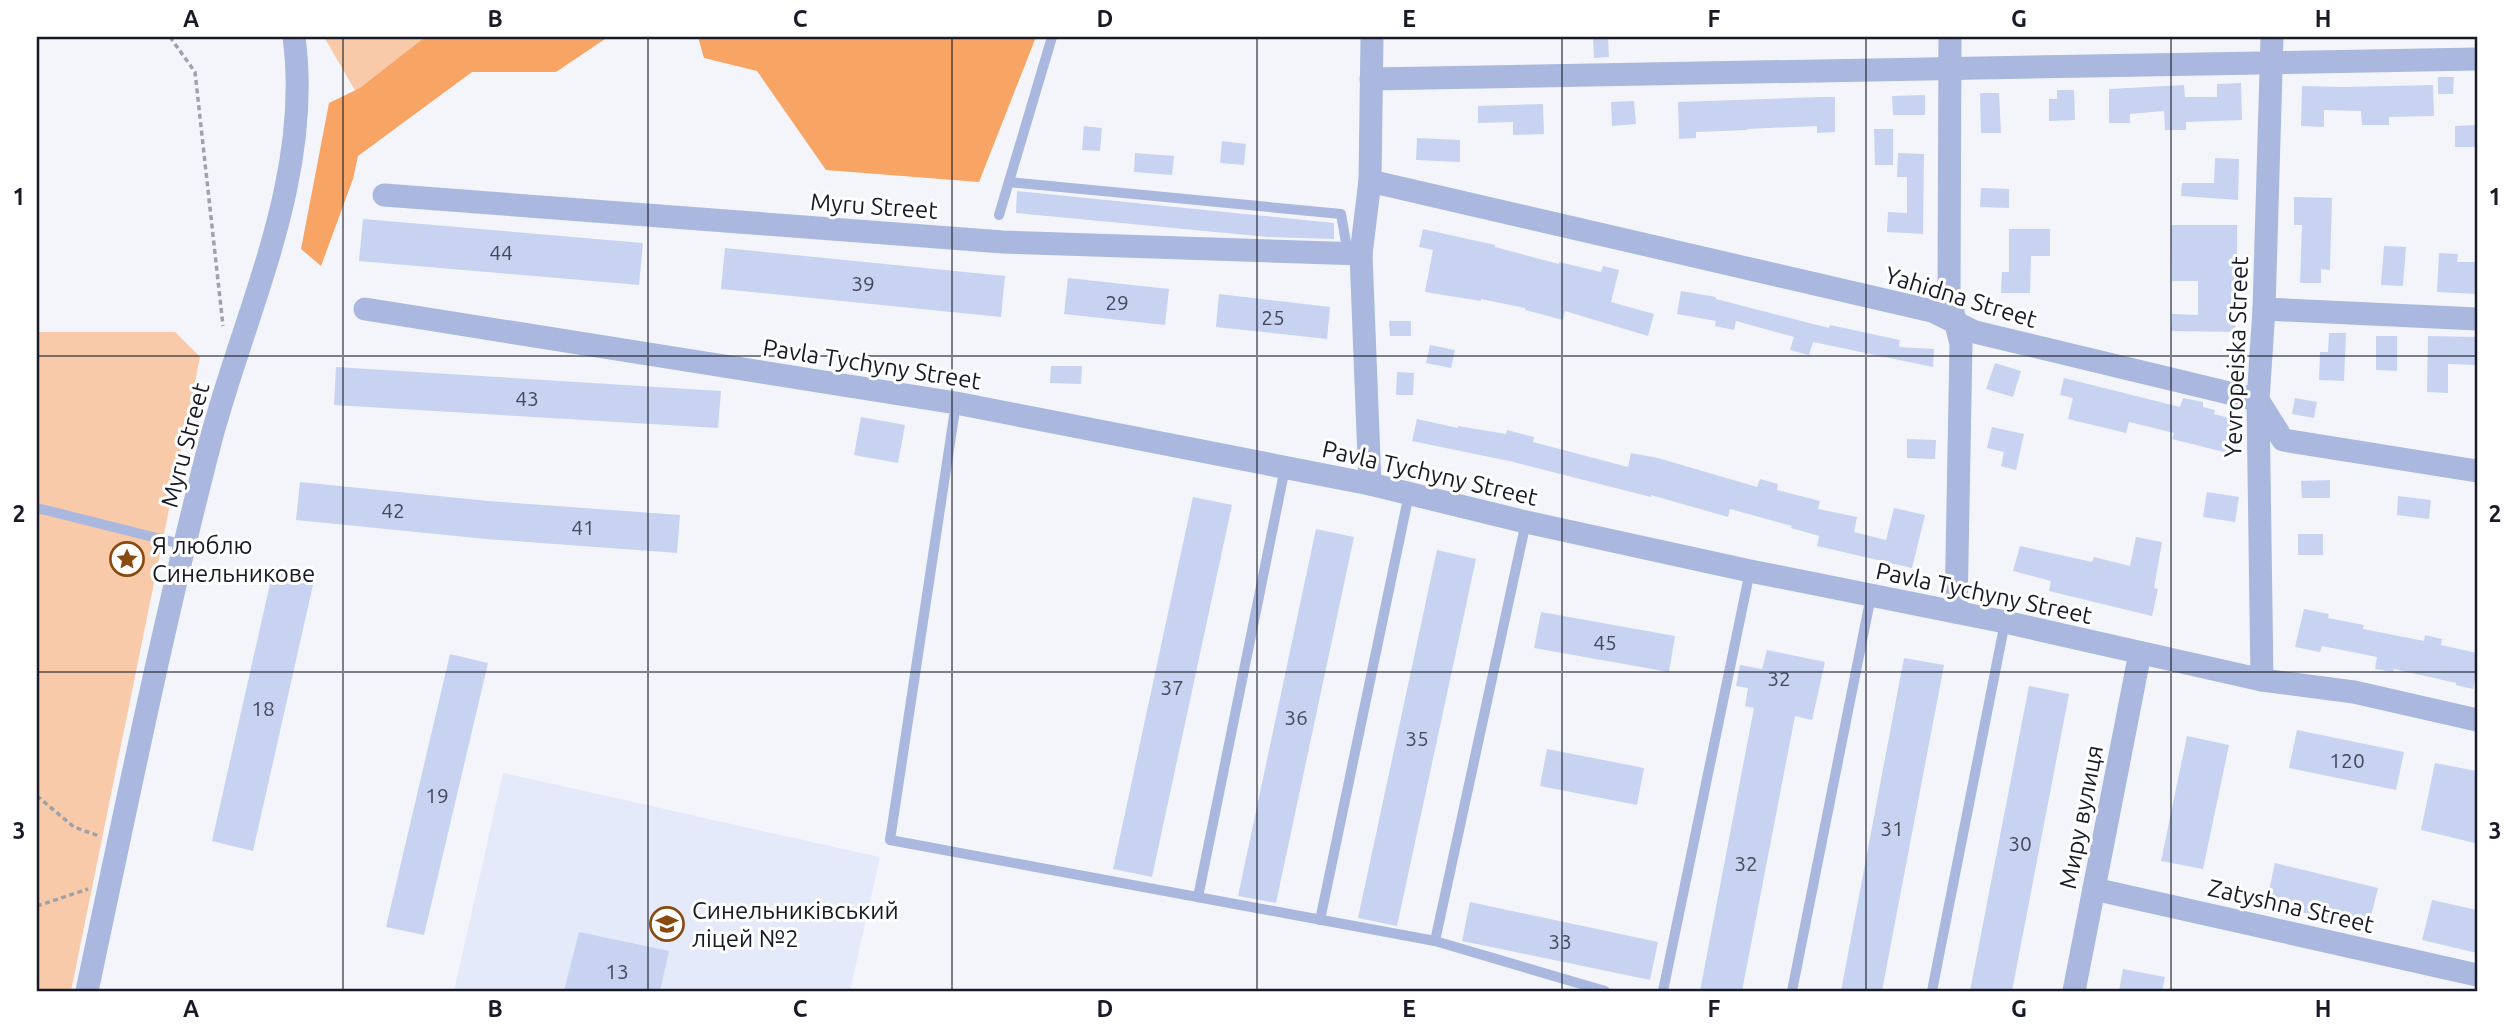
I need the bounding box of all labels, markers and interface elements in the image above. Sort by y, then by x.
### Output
text: A [183,6,199,31]
text: B [487,6,503,31]
text: C [793,6,808,31]
text: D [1097,6,1113,31]
text: E [1402,6,1416,31]
text: F [1708,6,1721,31]
text: G [2011,6,2027,31]
text: H [2315,6,2331,31]
text: 1 [13,184,25,209]
text: 1 [2489,184,2501,209]
street label: Myru Street [809,188,939,224]
house number: 44 [489,240,513,264]
street label: Yevropeiska Street [2219,255,2253,458]
street label: Yahidna Street [1882,261,2041,333]
house number: 39 [851,271,875,295]
house number: 29 [1105,290,1129,314]
house number: 25 [1261,305,1285,329]
street label: Pavla Tychyny Street [761,333,984,395]
street label: Myru Street [155,379,215,510]
house number: 43 [515,386,539,410]
street label: Pavla Tychyny Street [1320,435,1541,511]
house number: 42 [381,498,405,522]
text: 2 [13,501,25,526]
text: 2 [2489,501,2501,526]
house number: 41 [571,515,595,539]
place label: Я люблю Синельникове [152,532,315,587]
place icon: Я люблю Синельникове [108,540,146,578]
street label: Pavla Tychyny Street [1873,557,2095,629]
house number: 45 [1593,630,1617,654]
house number: 32 [1767,666,1791,690]
house number: 37 [1160,675,1184,699]
house number: 18 [251,696,275,720]
house number: 36 [1284,705,1308,729]
house number: 35 [1405,726,1429,750]
street label: Миру вулиця [2054,743,2108,891]
house number: 120 [2329,748,2365,772]
house number: 19 [425,783,449,807]
house number: 31 [1880,816,1904,840]
text: 3 [13,818,25,843]
text: 3 [2489,818,2501,843]
house number: 30 [2008,831,2032,855]
house number: 32 [1734,851,1758,875]
street label: Zatyshna Street [2205,874,2377,938]
place label: Синельниківський ліцей №2 [692,897,899,952]
school or university icon: Синельниківський ліцей №2 [648,905,686,943]
house number: 33 [1548,929,1572,953]
house number: 13 [605,959,629,983]
text: A [183,996,199,1021]
text: B [487,996,503,1021]
text: C [793,996,808,1021]
text: D [1097,996,1113,1021]
text: E [1402,996,1416,1021]
text: F [1708,996,1721,1021]
text: G [2011,996,2027,1021]
text: H [2315,996,2331,1021]

